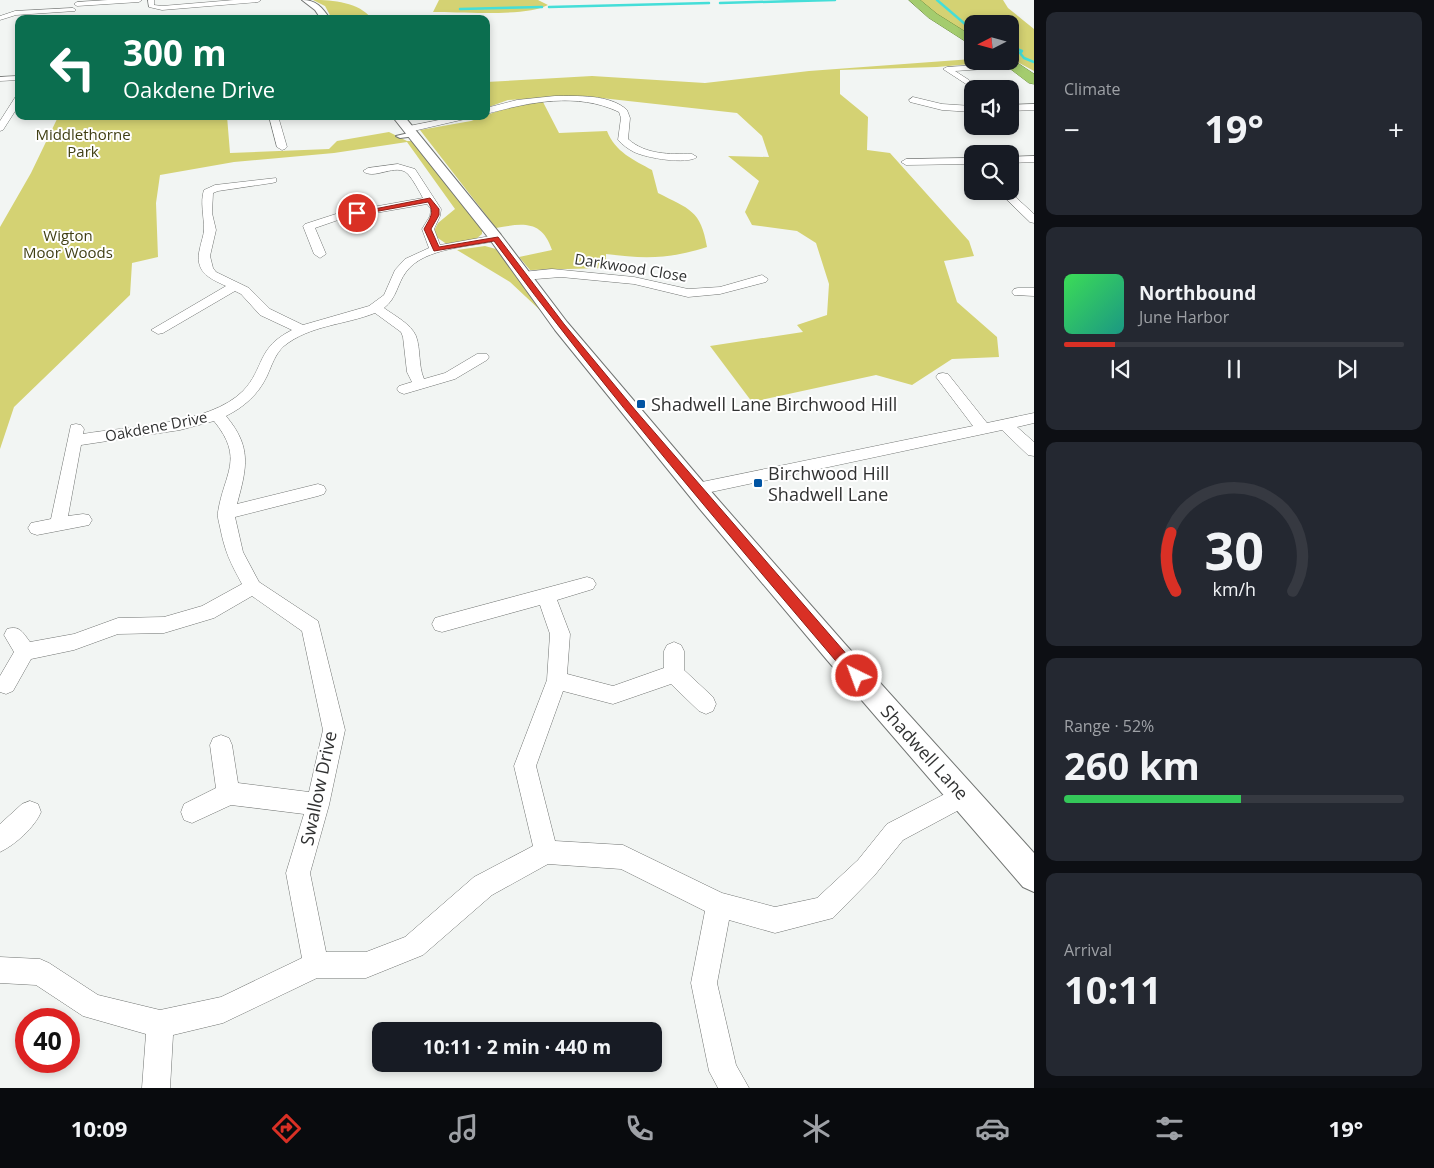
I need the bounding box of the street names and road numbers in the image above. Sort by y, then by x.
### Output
street label: Darkwood Close [573,248,689,286]
street label: Oakdene Drive [103,406,209,446]
street label: Shadwell Lane [876,699,974,805]
street label: Swallow Drive [294,729,342,847]

